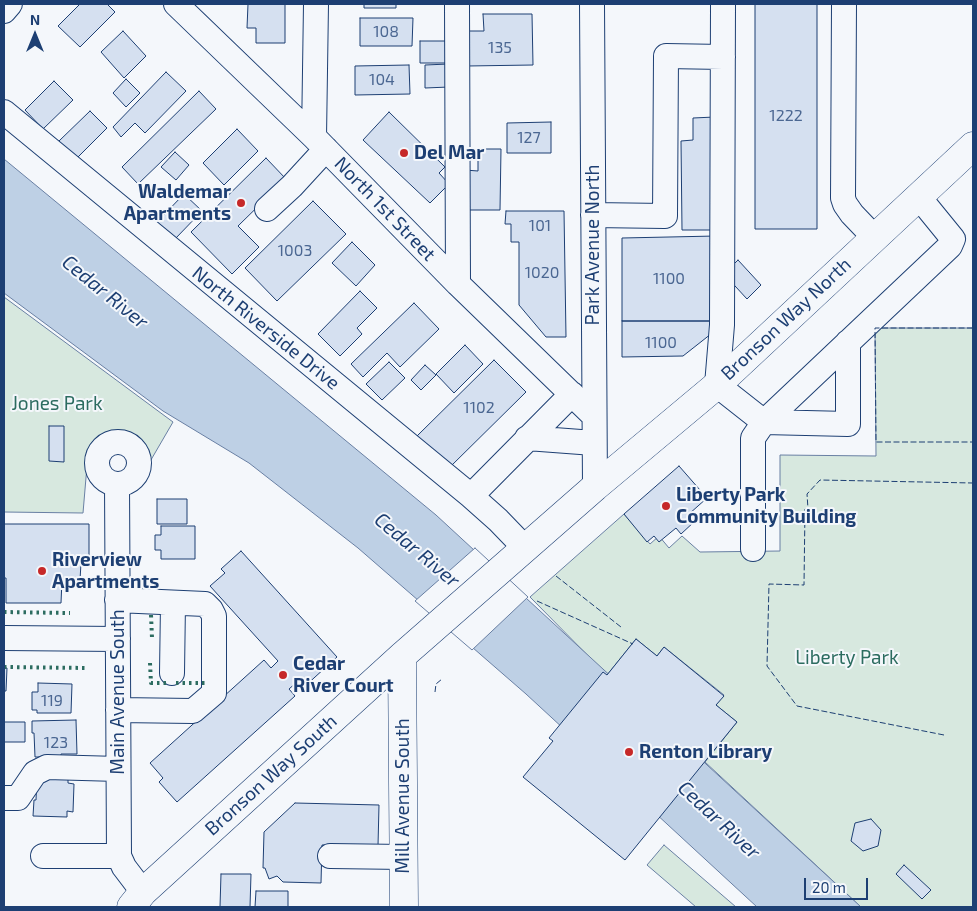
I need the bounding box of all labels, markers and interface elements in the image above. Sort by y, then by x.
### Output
north arrow [10,10,60,60]
text: N [30,11,40,28]
house number: 108 [373,22,399,42]
house number: 135 [488,38,512,58]
house number: 104 [369,70,395,90]
house number: 1222 [769,106,803,126]
house number: 127 [517,128,541,148]
place label: Del Mar [414,142,484,164]
marker: Del Mar [398,147,410,159]
street label: North 1st Street [330,152,440,266]
street label: Park Avenue North [582,164,604,326]
place label: Waldemar Apartments [124,181,231,225]
marker: Waldemar Apartments [235,197,247,209]
house number: 101 [529,216,551,236]
house number: 1003 [278,241,312,261]
water label: Cedar River [57,250,153,334]
street label: Bronson Way North [716,253,856,385]
street label: North Riverside Drive [188,261,344,395]
house number: 1020 [525,263,559,283]
house number: 1100 [653,269,685,289]
house number: 1100 [645,333,677,353]
park label: Jones Park [11,393,103,415]
house number: 1102 [463,398,495,418]
place label: Liberty Park Community Building [676,484,856,528]
marker: Liberty Park Community Building [660,500,672,512]
water label: Cedar River [369,507,465,593]
place label: Riverview Apartments [52,549,159,593]
marker: Riverview Apartments [36,565,48,577]
street label: Main Avenue South [107,609,129,775]
park label: Liberty Park [795,647,899,669]
place label: Cedar River Court [293,653,394,697]
marker: Cedar River Court [277,669,289,681]
house number: 119 [41,691,63,711]
street label: Bronson Way South [200,710,342,840]
street label: Mill Avenue South [392,718,414,874]
house number: 123 [44,733,68,753]
place label: Renton Library [639,741,772,763]
marker: Renton Library [623,746,635,758]
water label: Cedar River [673,776,765,864]
scale bar [807,868,871,900]
text: 20 m [812,878,846,896]

